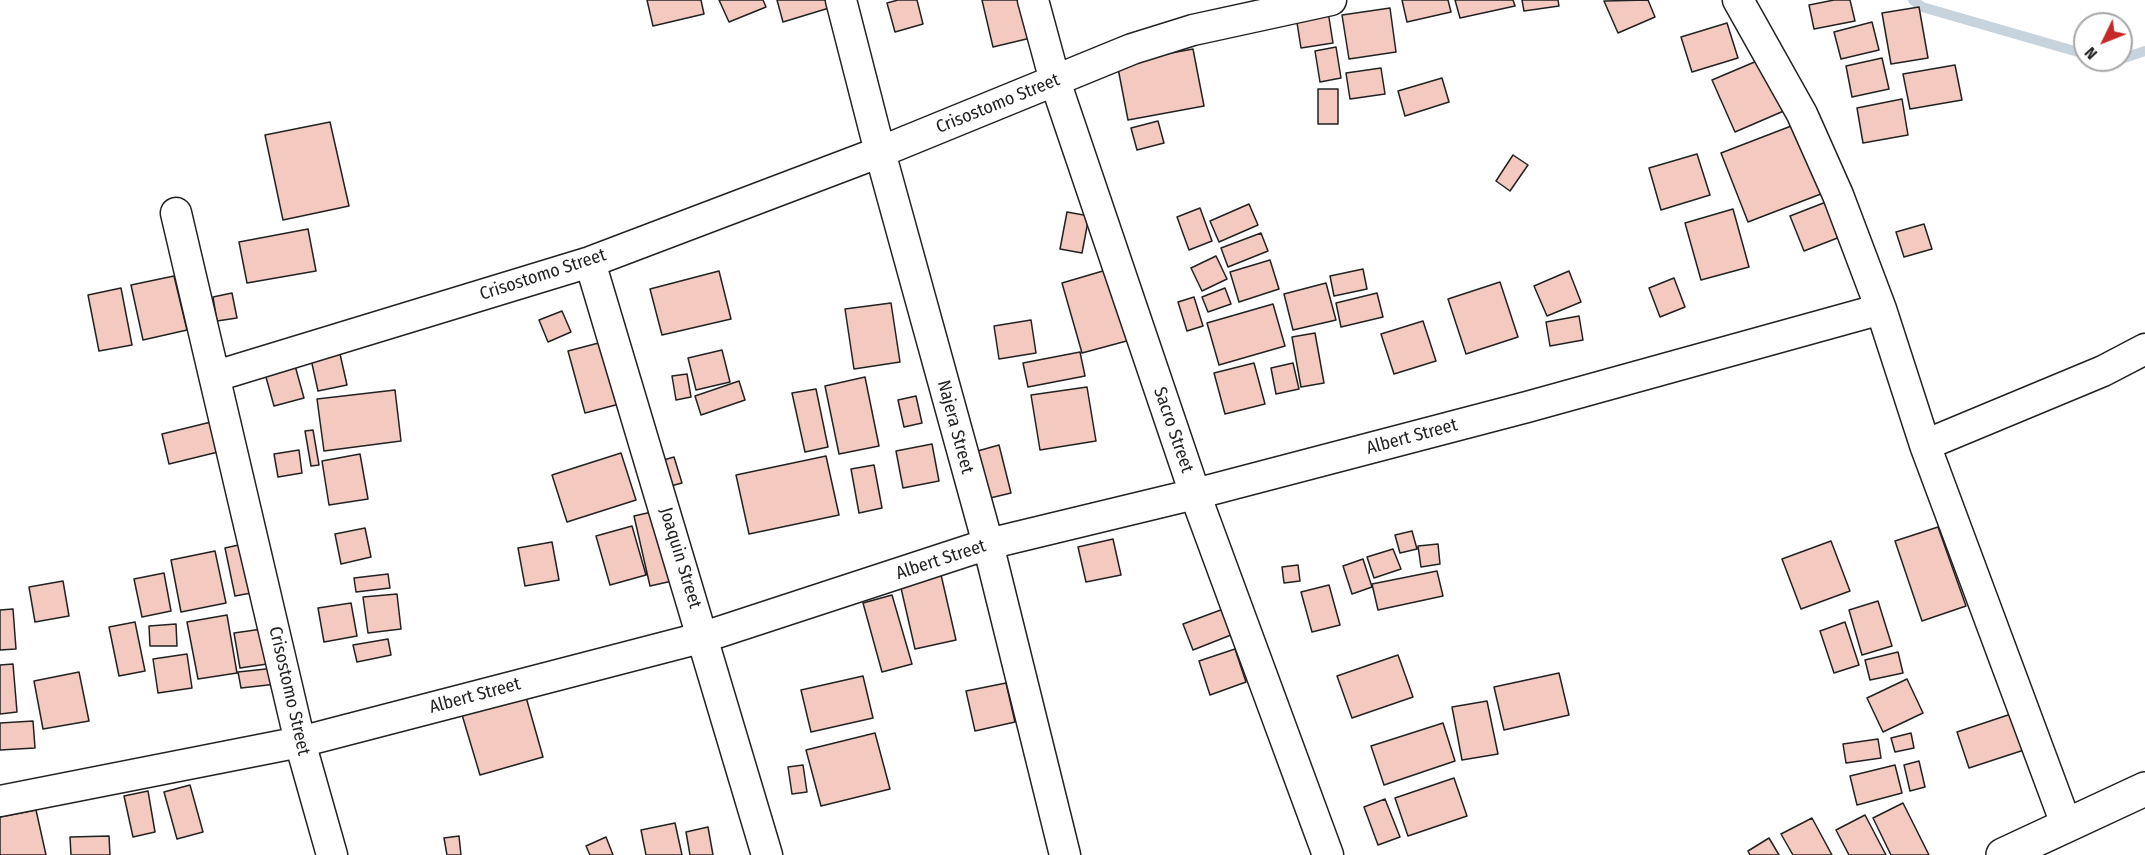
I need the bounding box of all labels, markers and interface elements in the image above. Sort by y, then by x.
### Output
north arrow [2073,12,2133,72]
text: N [2081,43,2101,63]
street label: Crisostomo Street [933,69,1063,139]
street label: Crisostomo Street [477,244,609,306]
street label: Najera Street [932,378,978,476]
street label: Sacro Street [1148,384,1198,476]
street label: Albert Street [1364,414,1460,460]
street label: Joaquin Street [654,505,706,611]
street label: Albert Street [893,535,989,585]
street label: Crisostomo Street [264,625,314,757]
street label: Albert Street [427,673,523,719]

